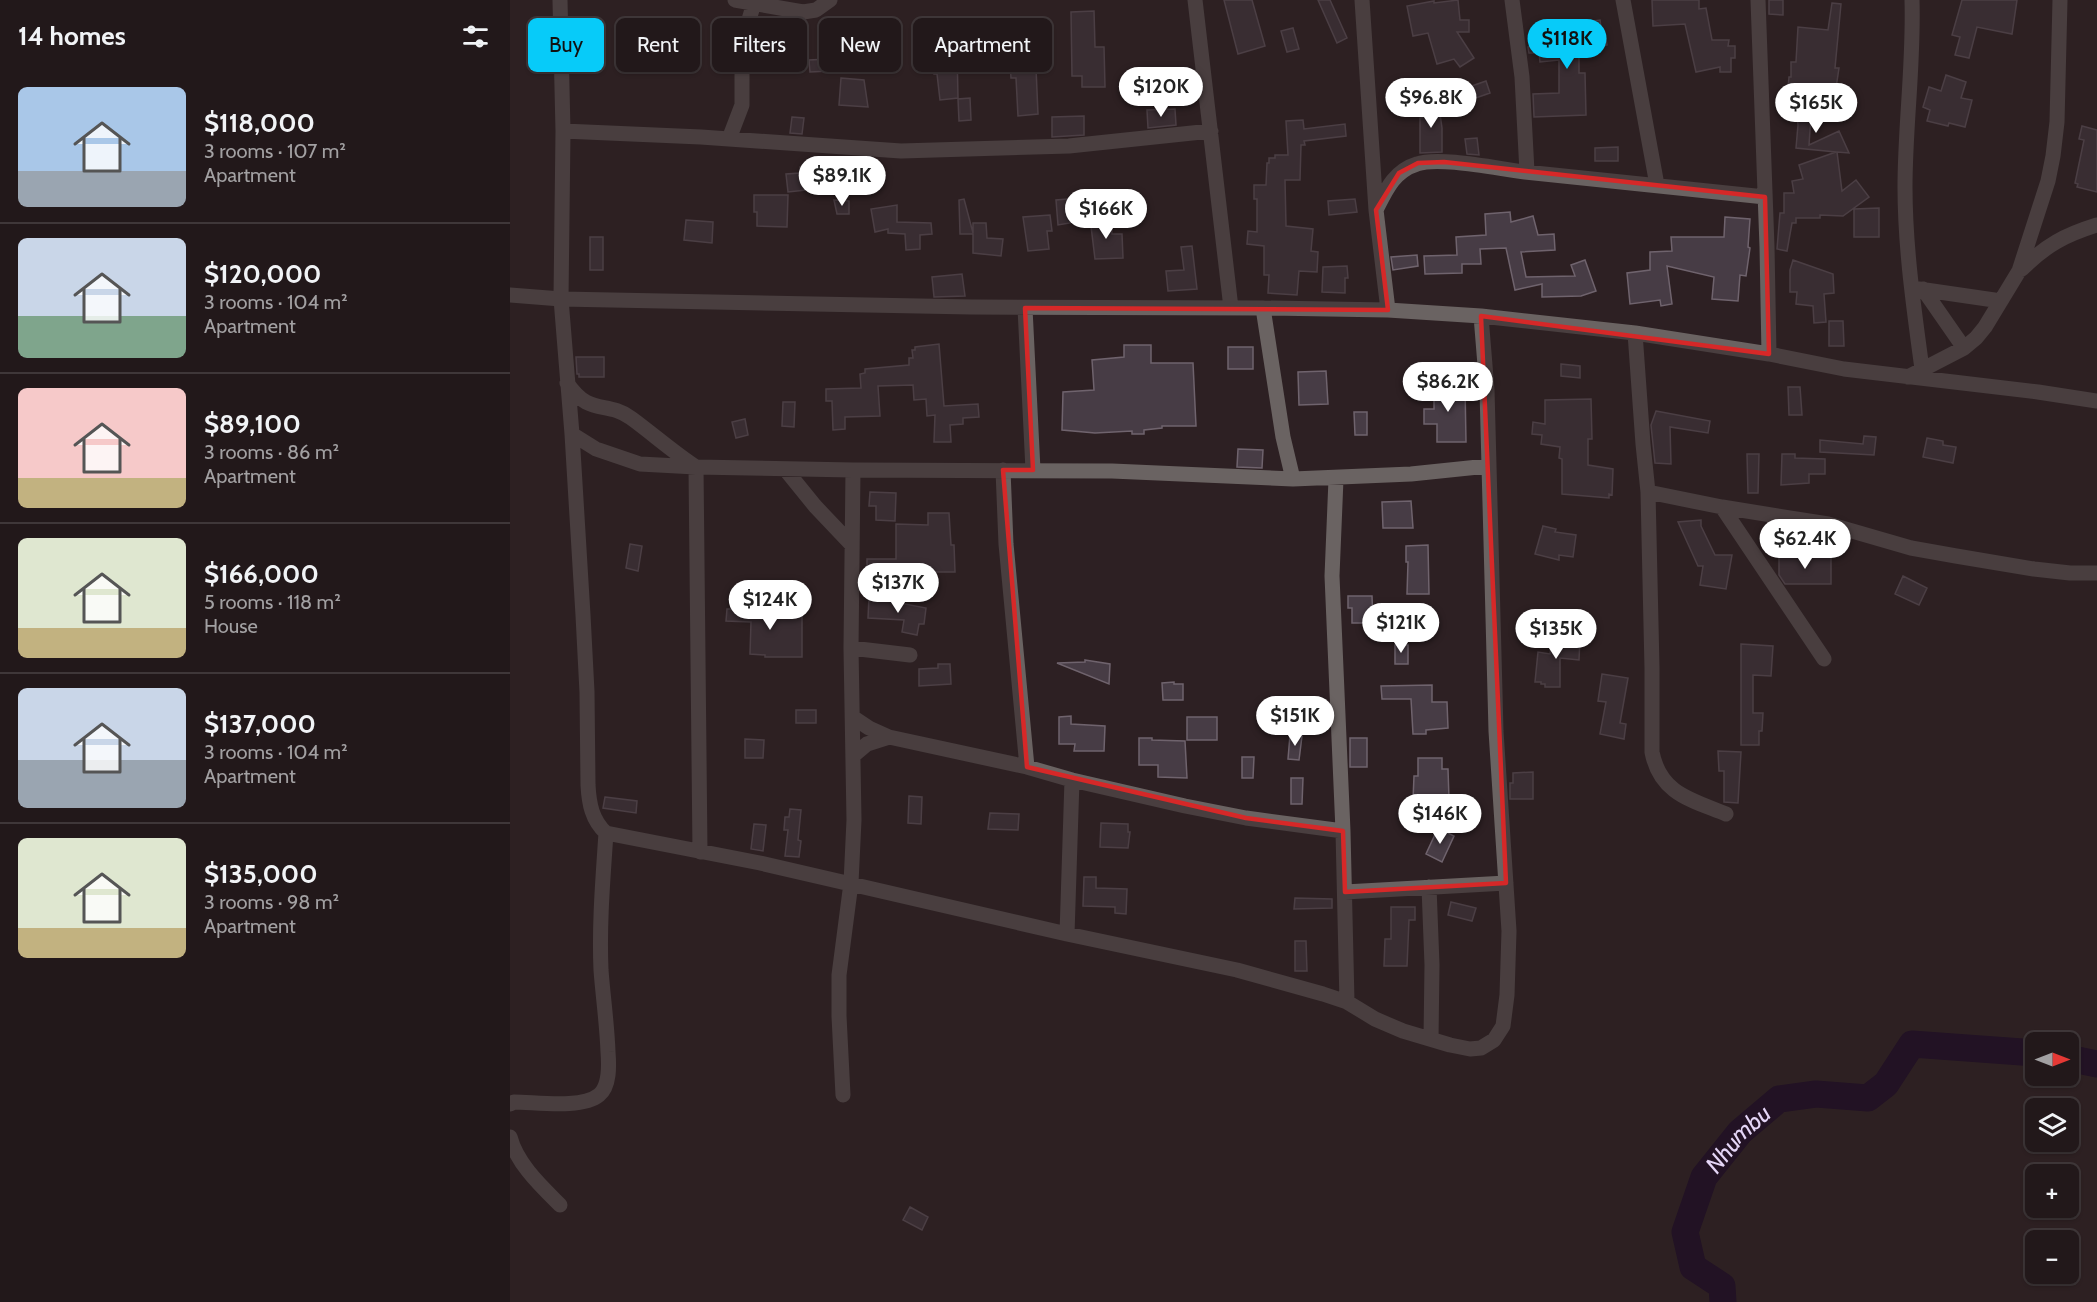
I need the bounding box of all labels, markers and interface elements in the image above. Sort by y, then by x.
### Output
chip: Buy [528,18,604,72]
chip: Rent [616,18,700,72]
chip: Filters [712,18,807,72]
chip: New [819,18,901,72]
chip: Apartment [913,18,1052,72]
pin: $118K [1525,19,1609,70]
text: 14 homes [18,20,126,52]
icon: filters [459,20,492,53]
text: $118K [1542,26,1592,50]
pin: $120K [1119,67,1203,118]
text: $120K [1133,74,1189,98]
pin: $96.8K [1382,78,1480,129]
pin: $165K [1774,83,1858,134]
text: $96.8K [1399,85,1463,109]
text: $165K [1789,90,1843,114]
text: $118,000 [204,107,315,139]
icon: home [66,111,138,183]
text: 3 rooms · 107 m² [204,139,346,163]
pin: $89.1K [793,156,891,207]
text: Apartment [204,163,296,187]
text: $89.1K [813,163,871,187]
pin: $166K [1064,189,1148,240]
text: $166K [1079,196,1133,220]
text: $120,000 [204,258,321,290]
icon: home [66,262,138,334]
text: 3 rooms · 104 m² [204,290,348,314]
text: Apartment [204,314,296,338]
pin: $86.2K [1399,362,1497,413]
text: $86.2K [1417,369,1479,393]
text: $89,100 [204,408,301,440]
icon: home [66,412,138,484]
text: 3 rooms · 86 m² [204,440,339,464]
text: Apartment [204,464,296,488]
pin: $62.4K [1756,519,1854,570]
text: $62.4K [1774,526,1836,550]
text: $166,000 [204,558,319,590]
icon: home [66,562,138,634]
pin: $137K [856,563,940,614]
text: $137K [872,570,924,594]
pin: $124K [728,580,812,631]
text: $124K [743,587,797,611]
text: 5 rooms · 118 m² [204,590,341,614]
pin: $121K [1359,603,1443,654]
pin: $135K [1514,609,1598,660]
text: $121K [1376,610,1426,634]
text: House [204,614,258,638]
text: $135K [1529,616,1583,640]
pin: $151K [1253,696,1337,747]
text: $151K [1270,703,1320,727]
text: $137,000 [204,708,316,740]
icon: home [66,712,138,784]
text: 3 rooms · 104 m² [204,740,348,764]
text: Apartment [204,764,296,788]
pin: $146K [1398,794,1482,845]
text: $146K [1412,801,1468,825]
text: $135,000 [204,858,318,890]
icon: home [66,862,138,934]
text: 3 rooms · 98 m² [204,890,339,914]
text: Apartment [204,914,296,938]
north arrow [2025,1032,2079,1086]
map controls [2025,1032,2079,1284]
water label: Nhumbu [1699,1098,1776,1178]
button: layers [2025,1098,2079,1152]
button: + [2025,1164,2079,1218]
button: − [2025,1230,2079,1284]

